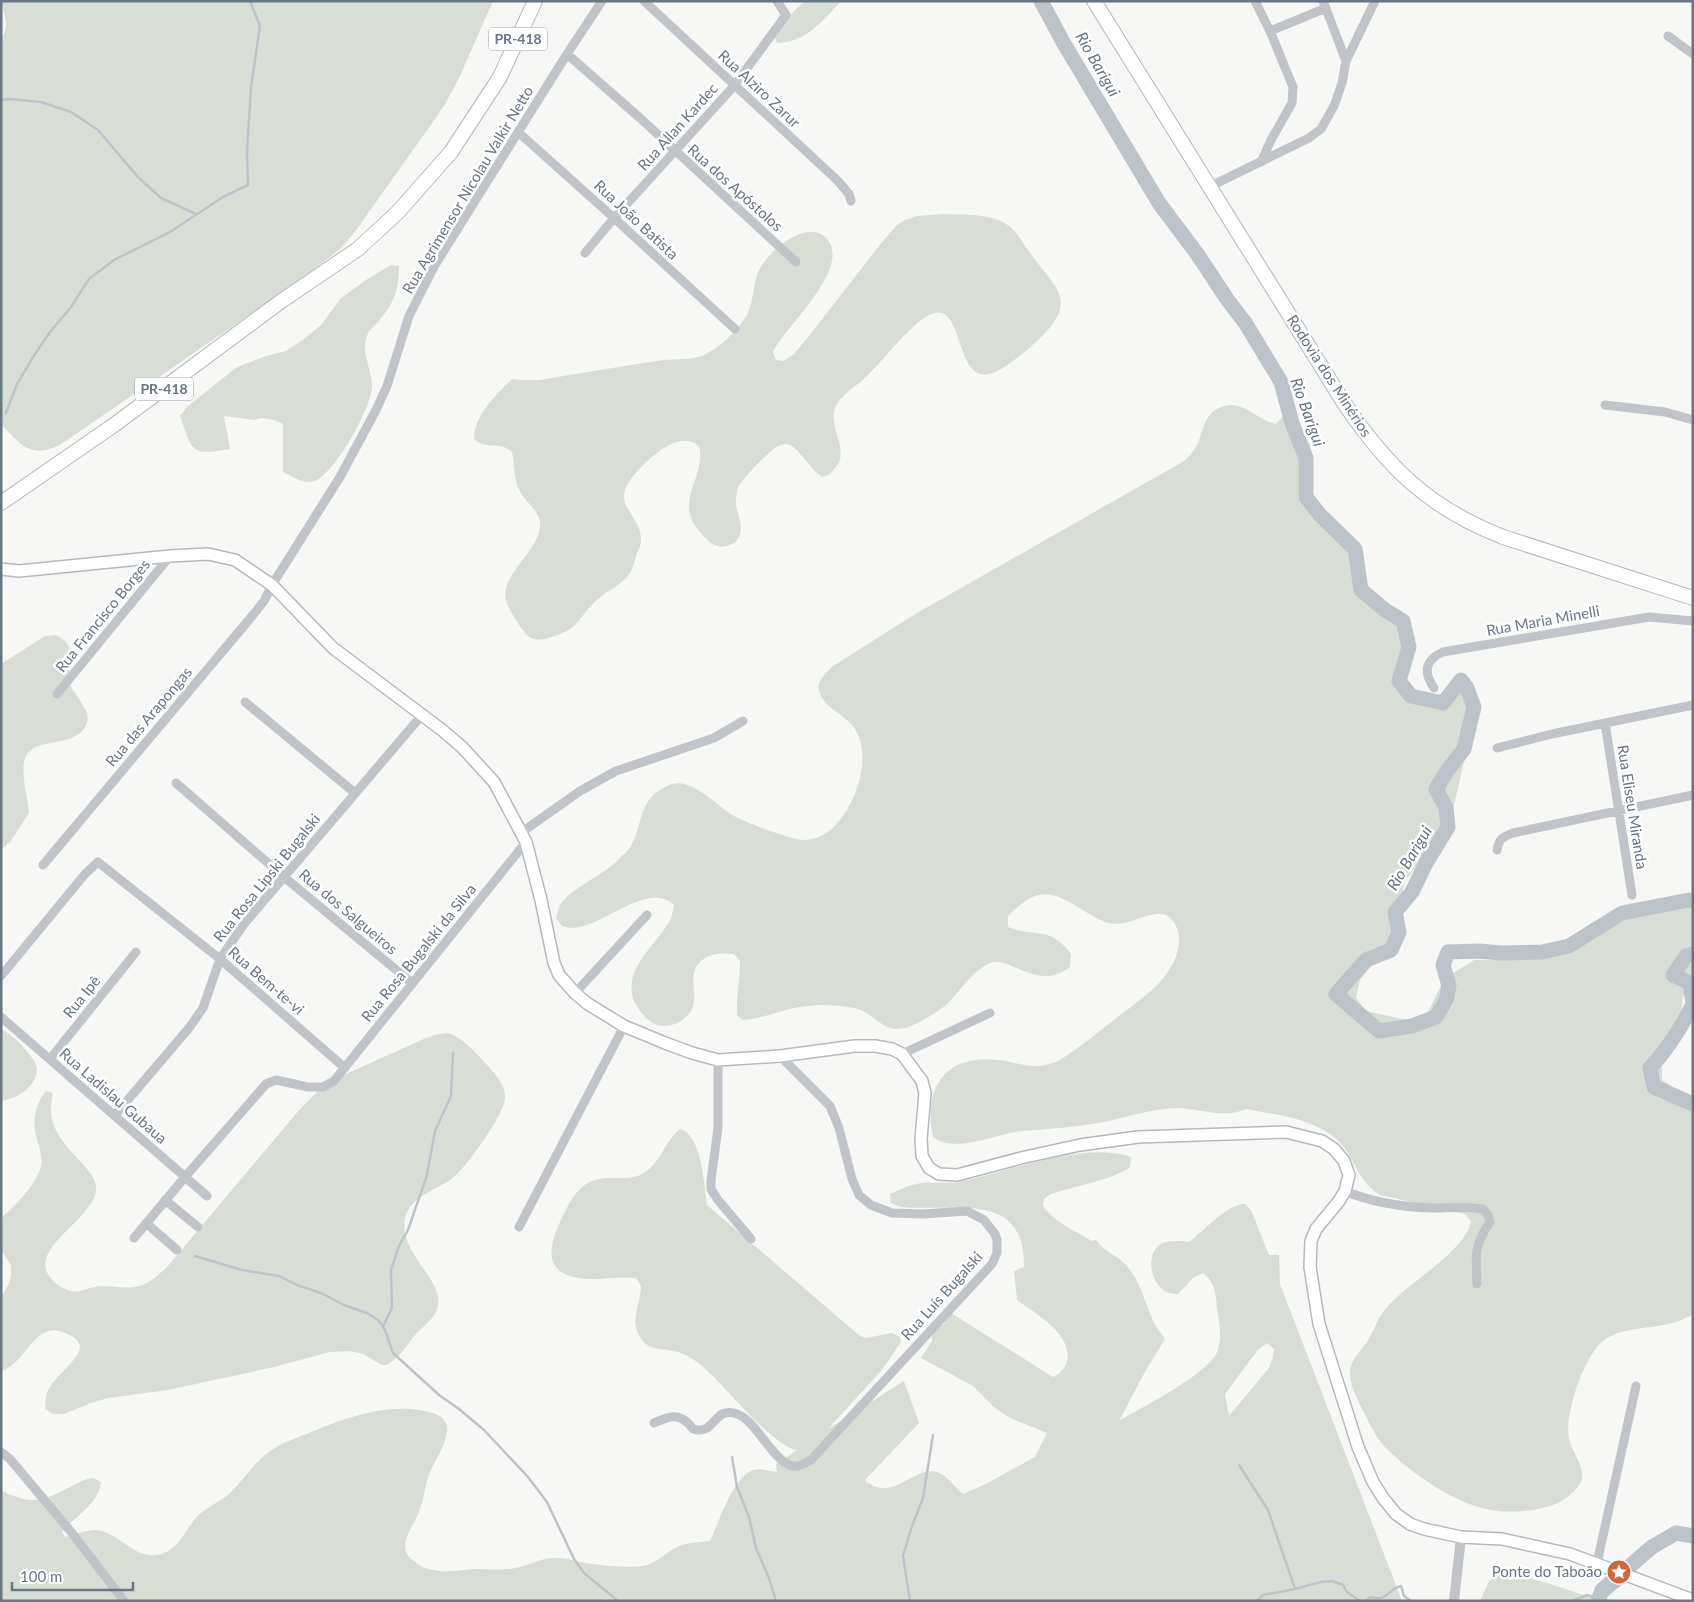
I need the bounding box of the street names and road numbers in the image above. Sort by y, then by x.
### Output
road number: PR-418 [489,28,547,50]
street label: Rua Alziro Zarur [715,46,805,131]
street label: Rua Allan Kardec [633,79,721,174]
street label: Rua Agrimensor Nicolau Valkir Netto [398,82,536,297]
street label: Rua dos Apóstolos [685,140,787,235]
street label: Rua João Batista [591,176,682,263]
street label: Rodovia dos Minérios [1284,311,1376,440]
road number: PR-418 [135,378,193,400]
street label: Rua Francisco Borges [51,555,153,675]
street label: Rua Maria Minelli [1485,601,1601,639]
street label: Rua das Arapongas [101,663,195,770]
street label: Rua Eliseu Miranda [1614,743,1652,870]
street label: Rua Rosa Lipski Bugalski [209,810,323,945]
street label: Rua dos Salgueiros [296,865,401,958]
street label: Rua Rosa Bugalski da Silva [357,880,479,1025]
street label: Rua Bem-te-vi [225,943,308,1018]
street label: Rua Ipê [59,972,104,1021]
street label: Rua Ladislau Gubaua [56,1044,171,1147]
street label: Rua Luís Bugalski [897,1247,986,1343]

